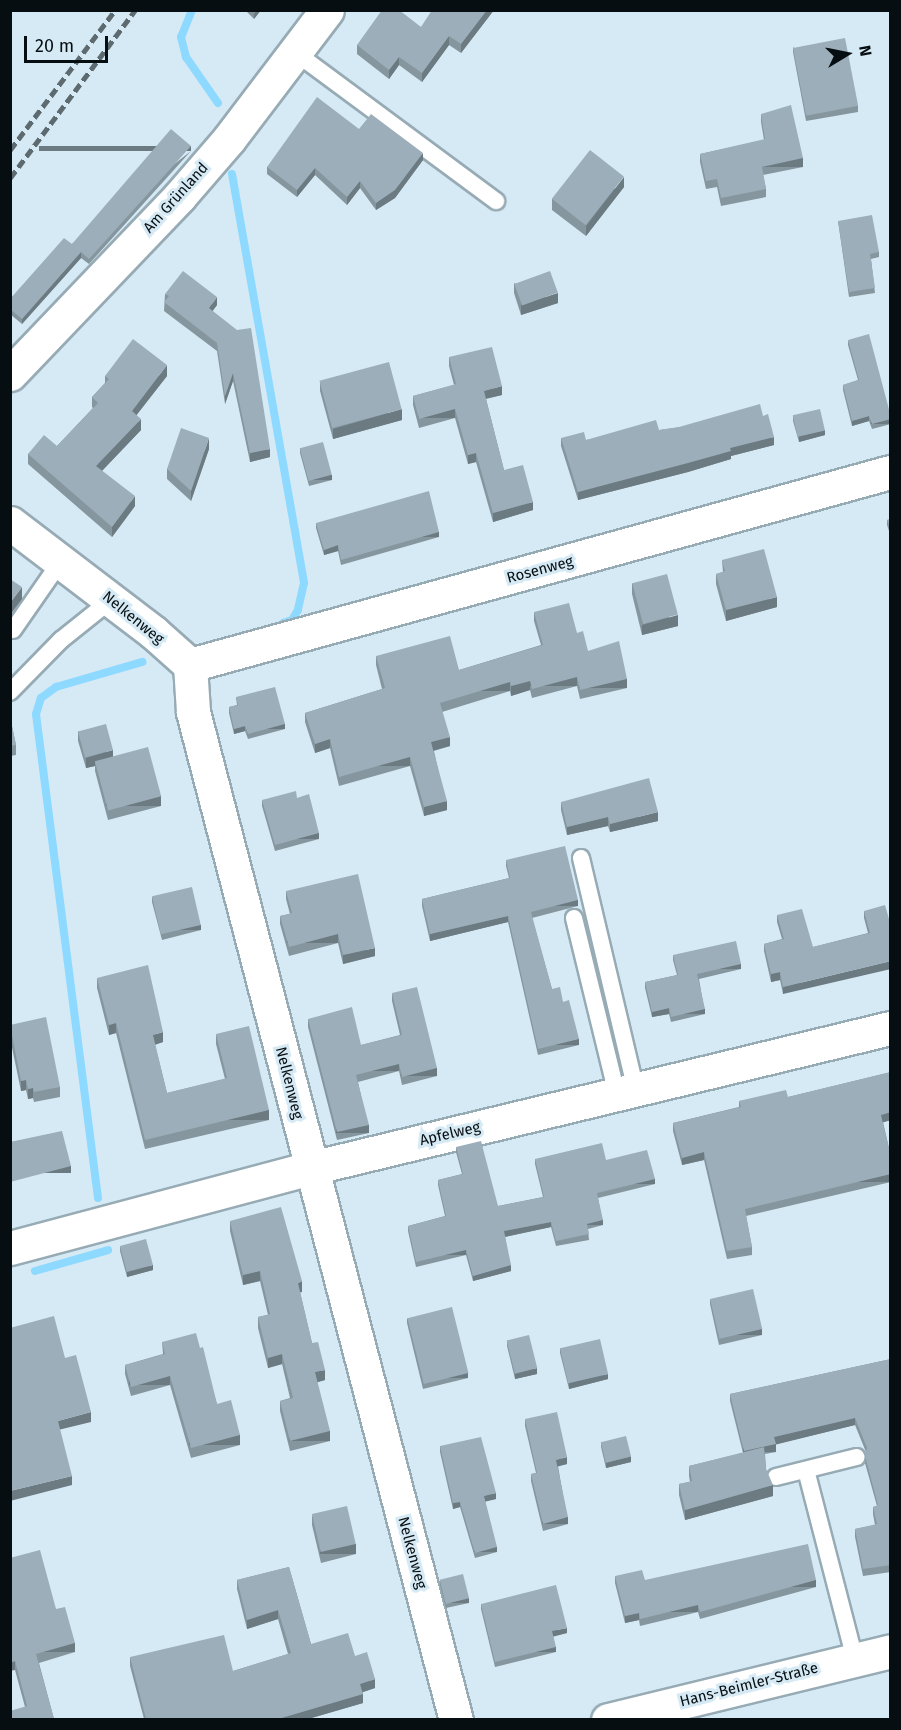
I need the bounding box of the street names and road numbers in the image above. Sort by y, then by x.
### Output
street label: Am Grünland [140,159,212,237]
street label: Rosenweg [505,552,575,588]
street label: Nelkenweg [99,588,167,648]
street label: Nelkenweg [271,1045,307,1121]
street label: Apfelweg [418,1118,482,1150]
street label: Nelkenweg [394,1515,430,1591]
street label: Hans-Beimler-Straße [678,1659,820,1711]

